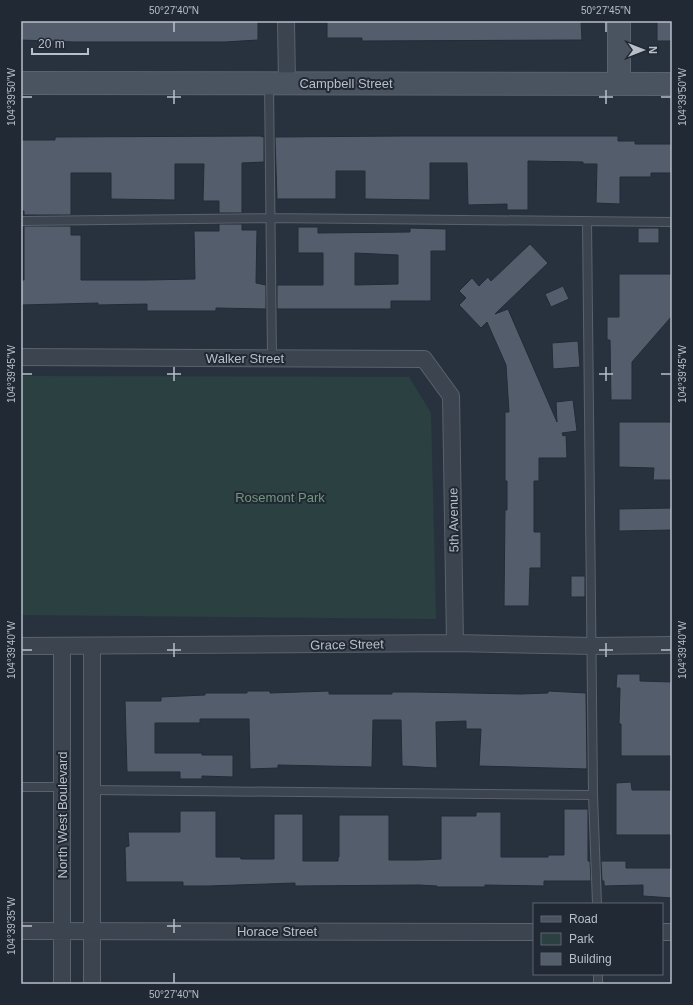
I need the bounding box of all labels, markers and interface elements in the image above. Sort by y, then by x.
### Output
text: 50°27'40"N [149,5,199,16]
text: 50°27'45"N [581,5,631,16]
scale bar [32,30,88,56]
north arrow [623,30,663,70]
text: 20 m [38,37,65,51]
text: N [647,46,659,54]
text: 104°39'50"W [6,68,17,126]
text: 104°39'50"W [677,68,688,126]
street label: Campbell Street [299,76,393,91]
text: 104°39'45"W [6,345,17,403]
text: 104°39'45"W [677,345,688,403]
street label: Walker Street [206,351,285,366]
street label: 5th Avenue [445,487,462,553]
park label: Rosemont Park [235,490,325,505]
text: 104°39'40"W [6,621,17,679]
text: 104°39'40"W [677,621,688,679]
street label: Grace Street [310,636,384,653]
street label: North West Boulevard [55,752,70,878]
text: 104°39'35"W [6,897,17,955]
legend [533,903,663,975]
text: Road [569,912,598,926]
street label: Horace Street [237,924,317,939]
text: Park [569,932,595,946]
text: Building [569,952,612,966]
text: 50°27'40"N [149,989,199,1000]

